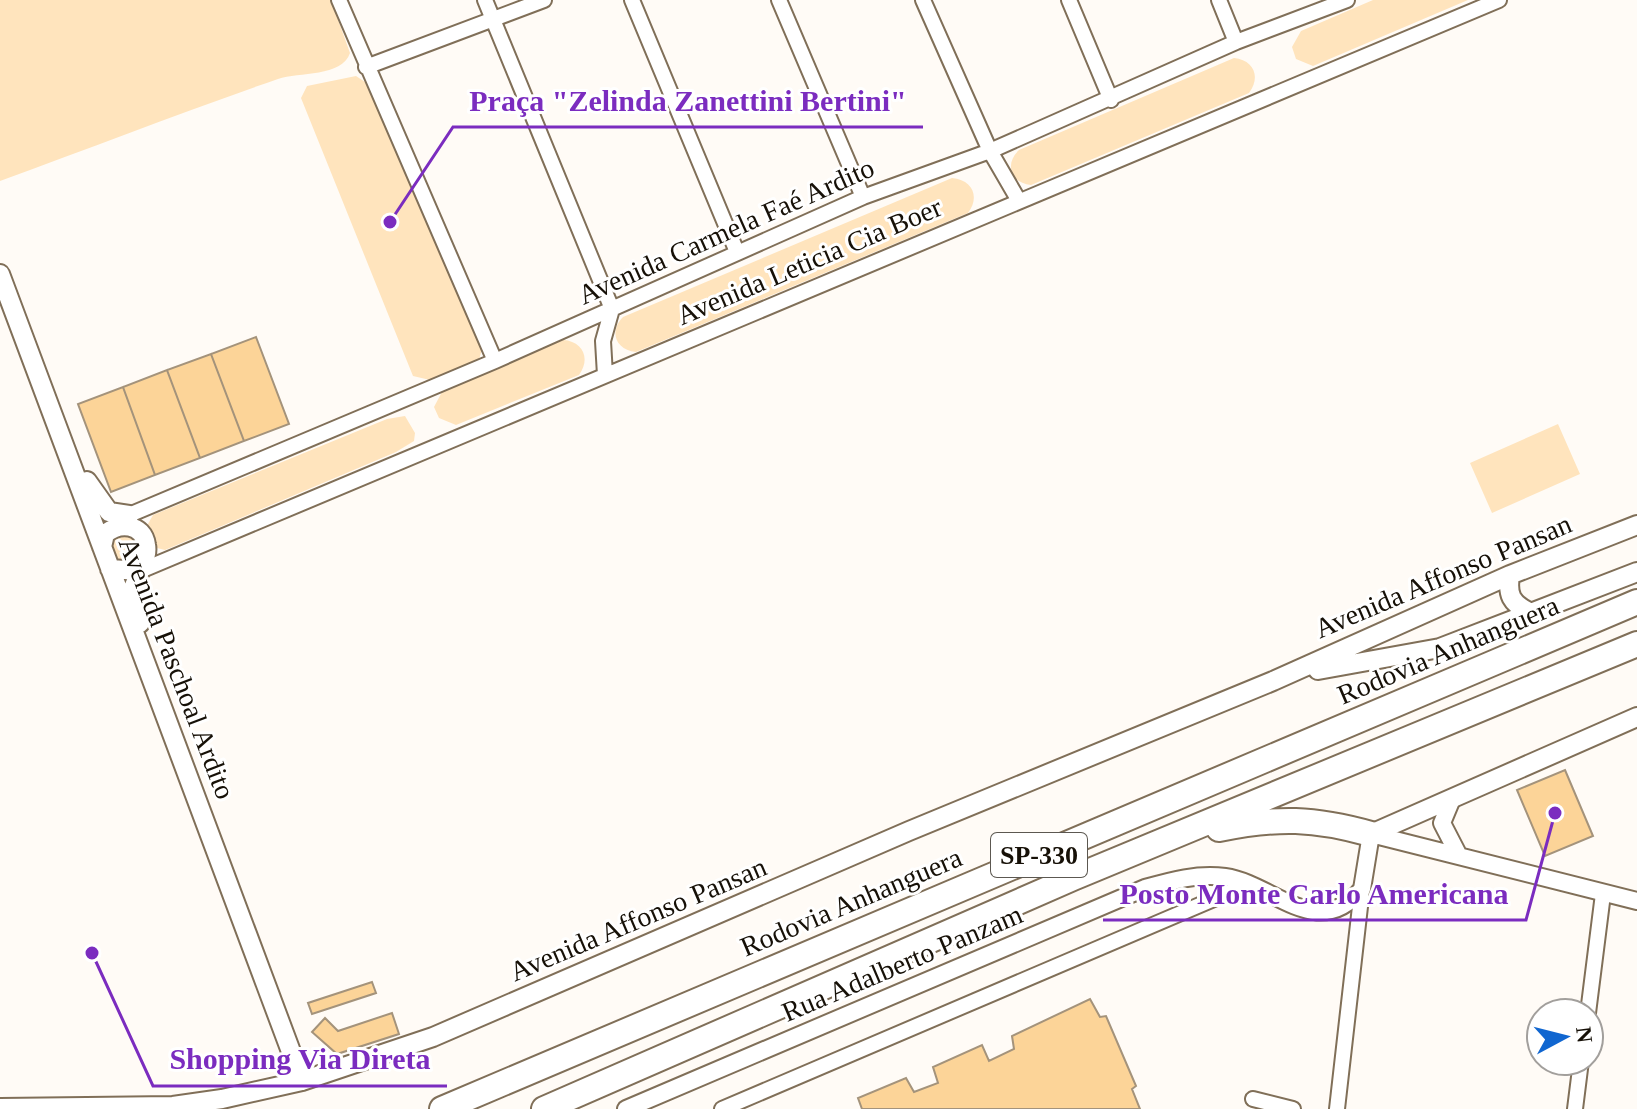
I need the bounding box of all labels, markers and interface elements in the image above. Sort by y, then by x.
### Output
callout: Praça "Zelinda Zanettini Bertini" [453,73,923,127]
text: Praça "Zelinda Zanettini Bertini" [469,84,907,117]
street label: Avenida Carmela Faé Ardito [573,152,879,310]
street label: Avenida Leticia Cia Boer [672,191,947,331]
street label: Avenida Affonso Pansan [1310,508,1576,644]
street label: Avenida Paschoal Ardito [113,533,241,803]
street label: Rodovia Anhanguera [1333,589,1564,711]
road number: SP-330 [991,833,1087,877]
street label: Rodovia Anhanguera [736,841,967,963]
street label: Avenida Affonso Pansan [505,851,771,987]
callout: Posto Monte Carlo Americana [1103,866,1526,920]
text: Posto Monte Carlo Americana [1119,877,1509,910]
street label: Rua Adalberto Panzam [777,898,1027,1028]
north arrow [1525,997,1605,1077]
text: N [1571,1025,1598,1044]
callout: Shopping Via Direta [153,1032,447,1086]
text: Shopping Via Direta [169,1042,431,1075]

